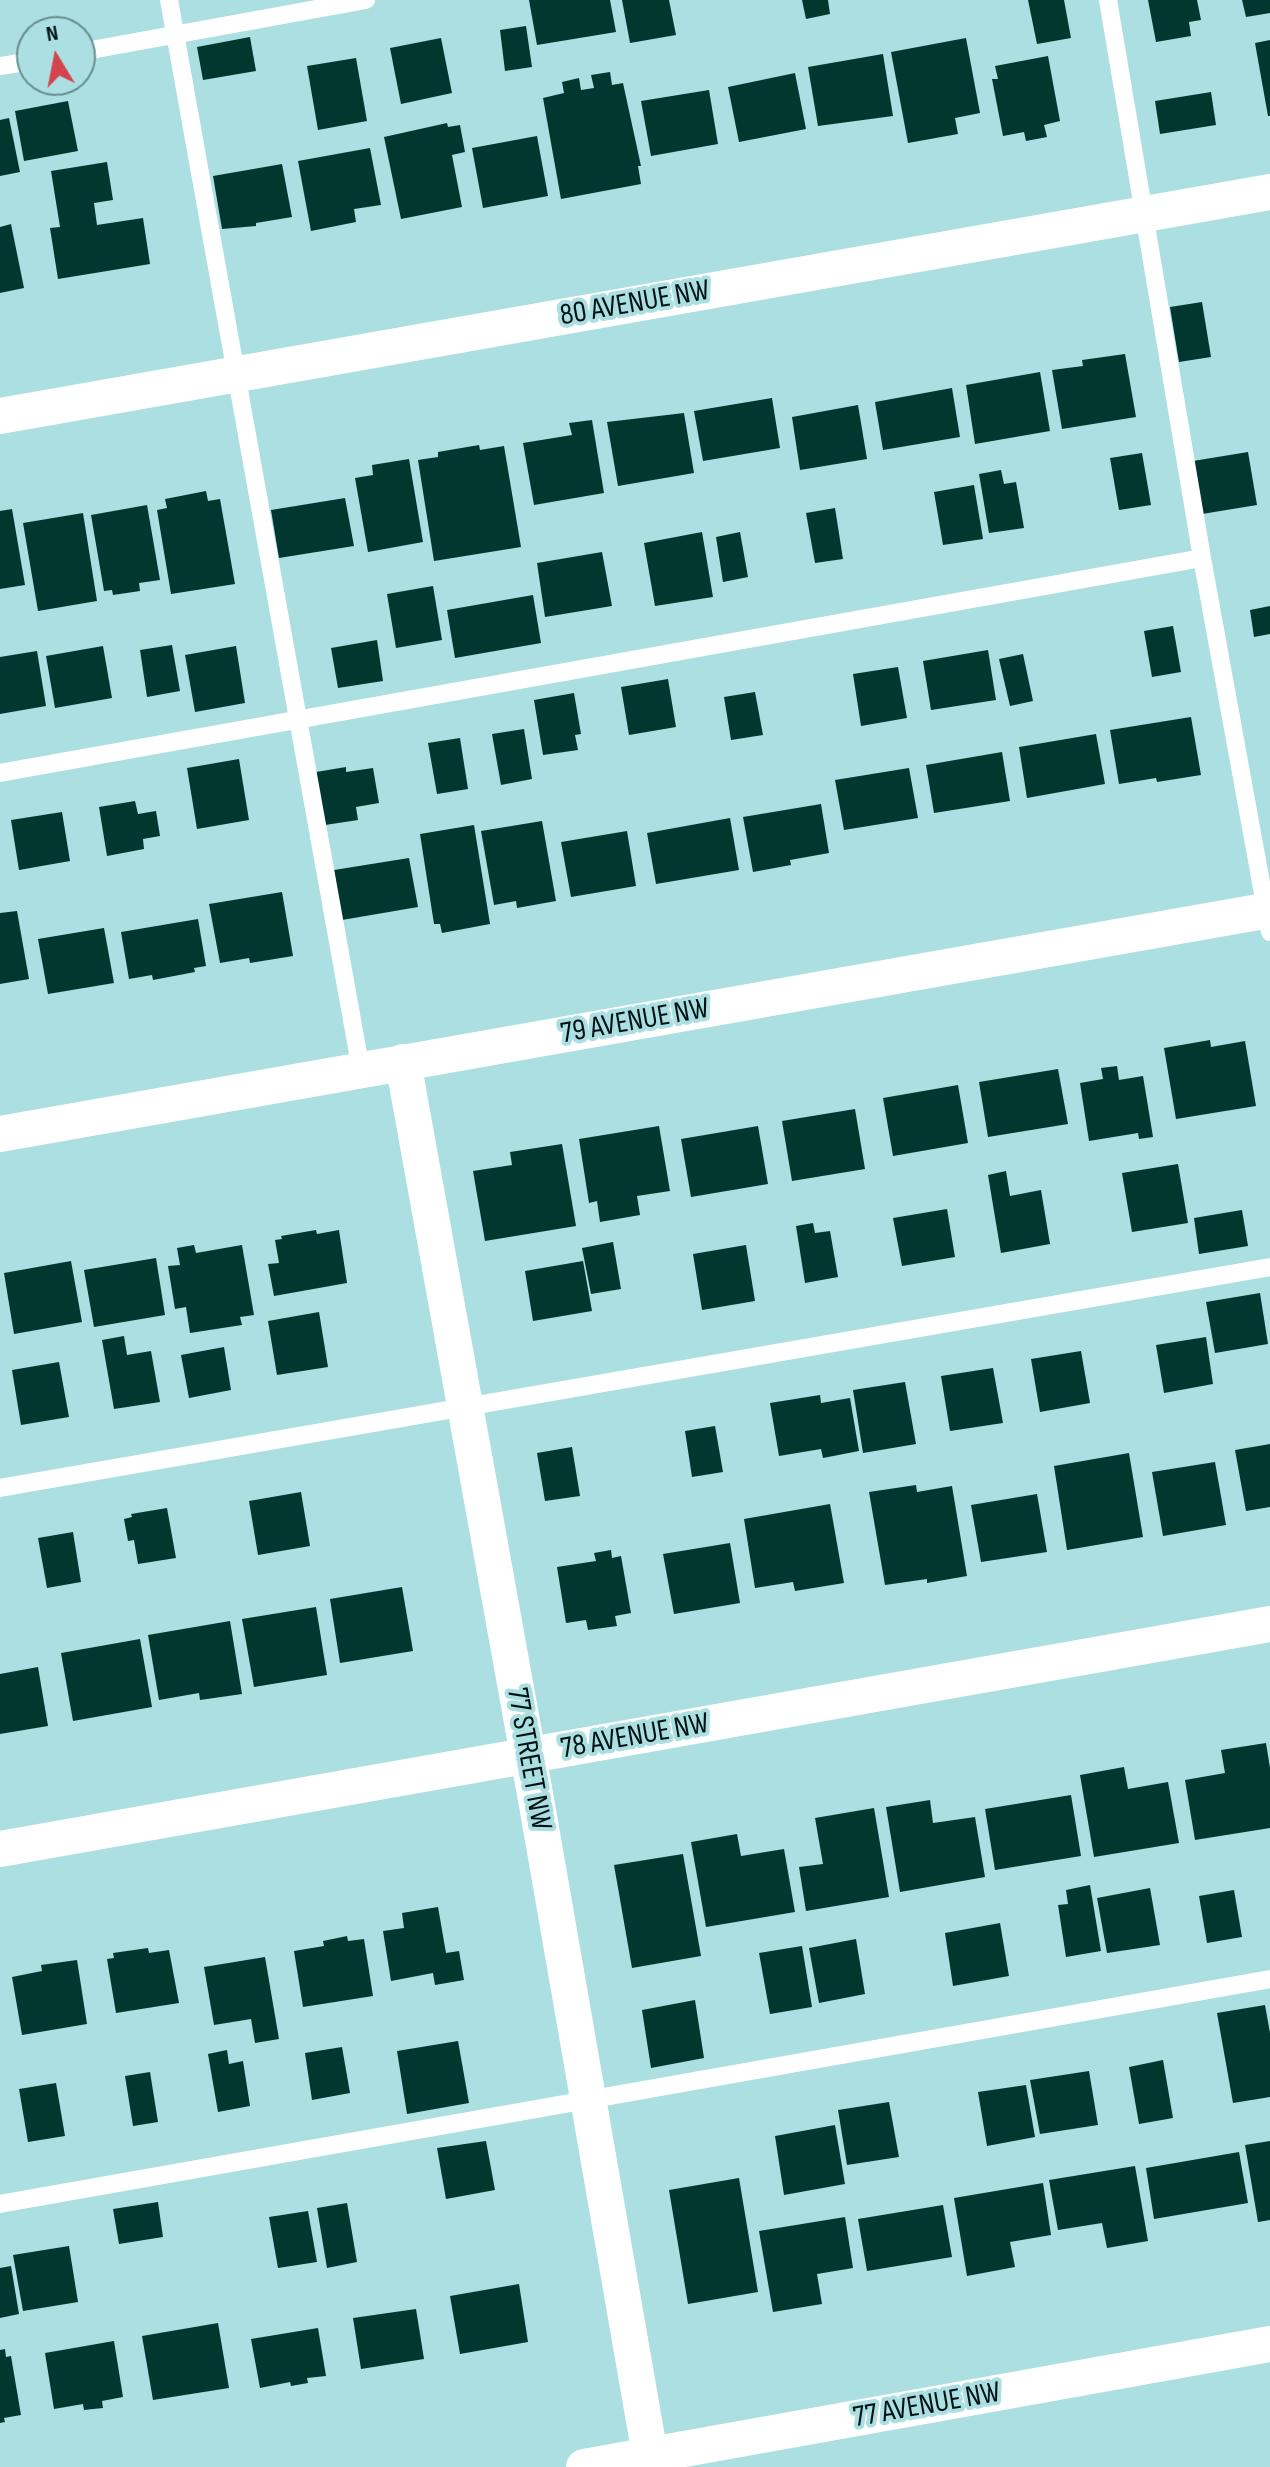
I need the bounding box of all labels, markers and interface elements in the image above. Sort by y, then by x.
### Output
north arrow [16,16,96,96]
text: N [44,20,60,48]
street label: 80 AVENUE NW [557,273,713,335]
street label: 79 AVENUE NW [558,991,712,1053]
street label: 77 STREET NW [498,1685,558,1833]
street label: 78 AVENUE NW [558,1706,712,1768]
street label: 77 AVENUE NW [851,2375,1003,2437]

